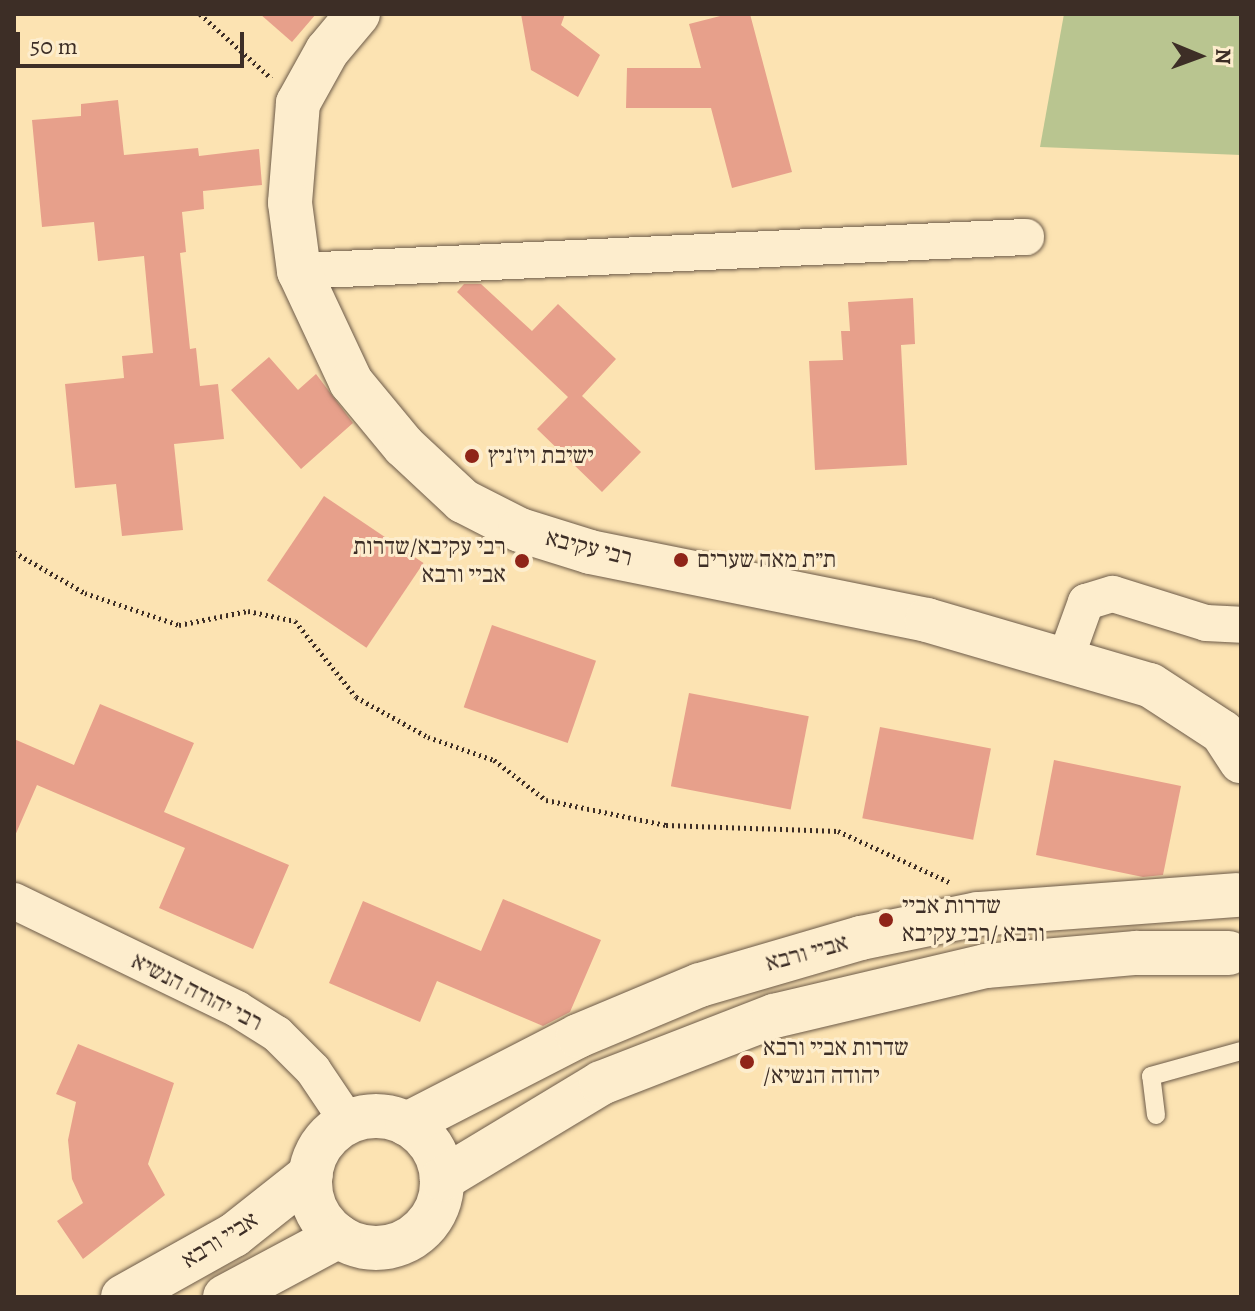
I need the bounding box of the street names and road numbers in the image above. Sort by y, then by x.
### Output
street label: רבי עקיבא [543,523,635,573]
street label: אביי ורבא [763,928,851,978]
street label: רבי יהודה הנשיא [127,947,267,1037]
street label: אביי ורבא [177,1205,263,1275]

